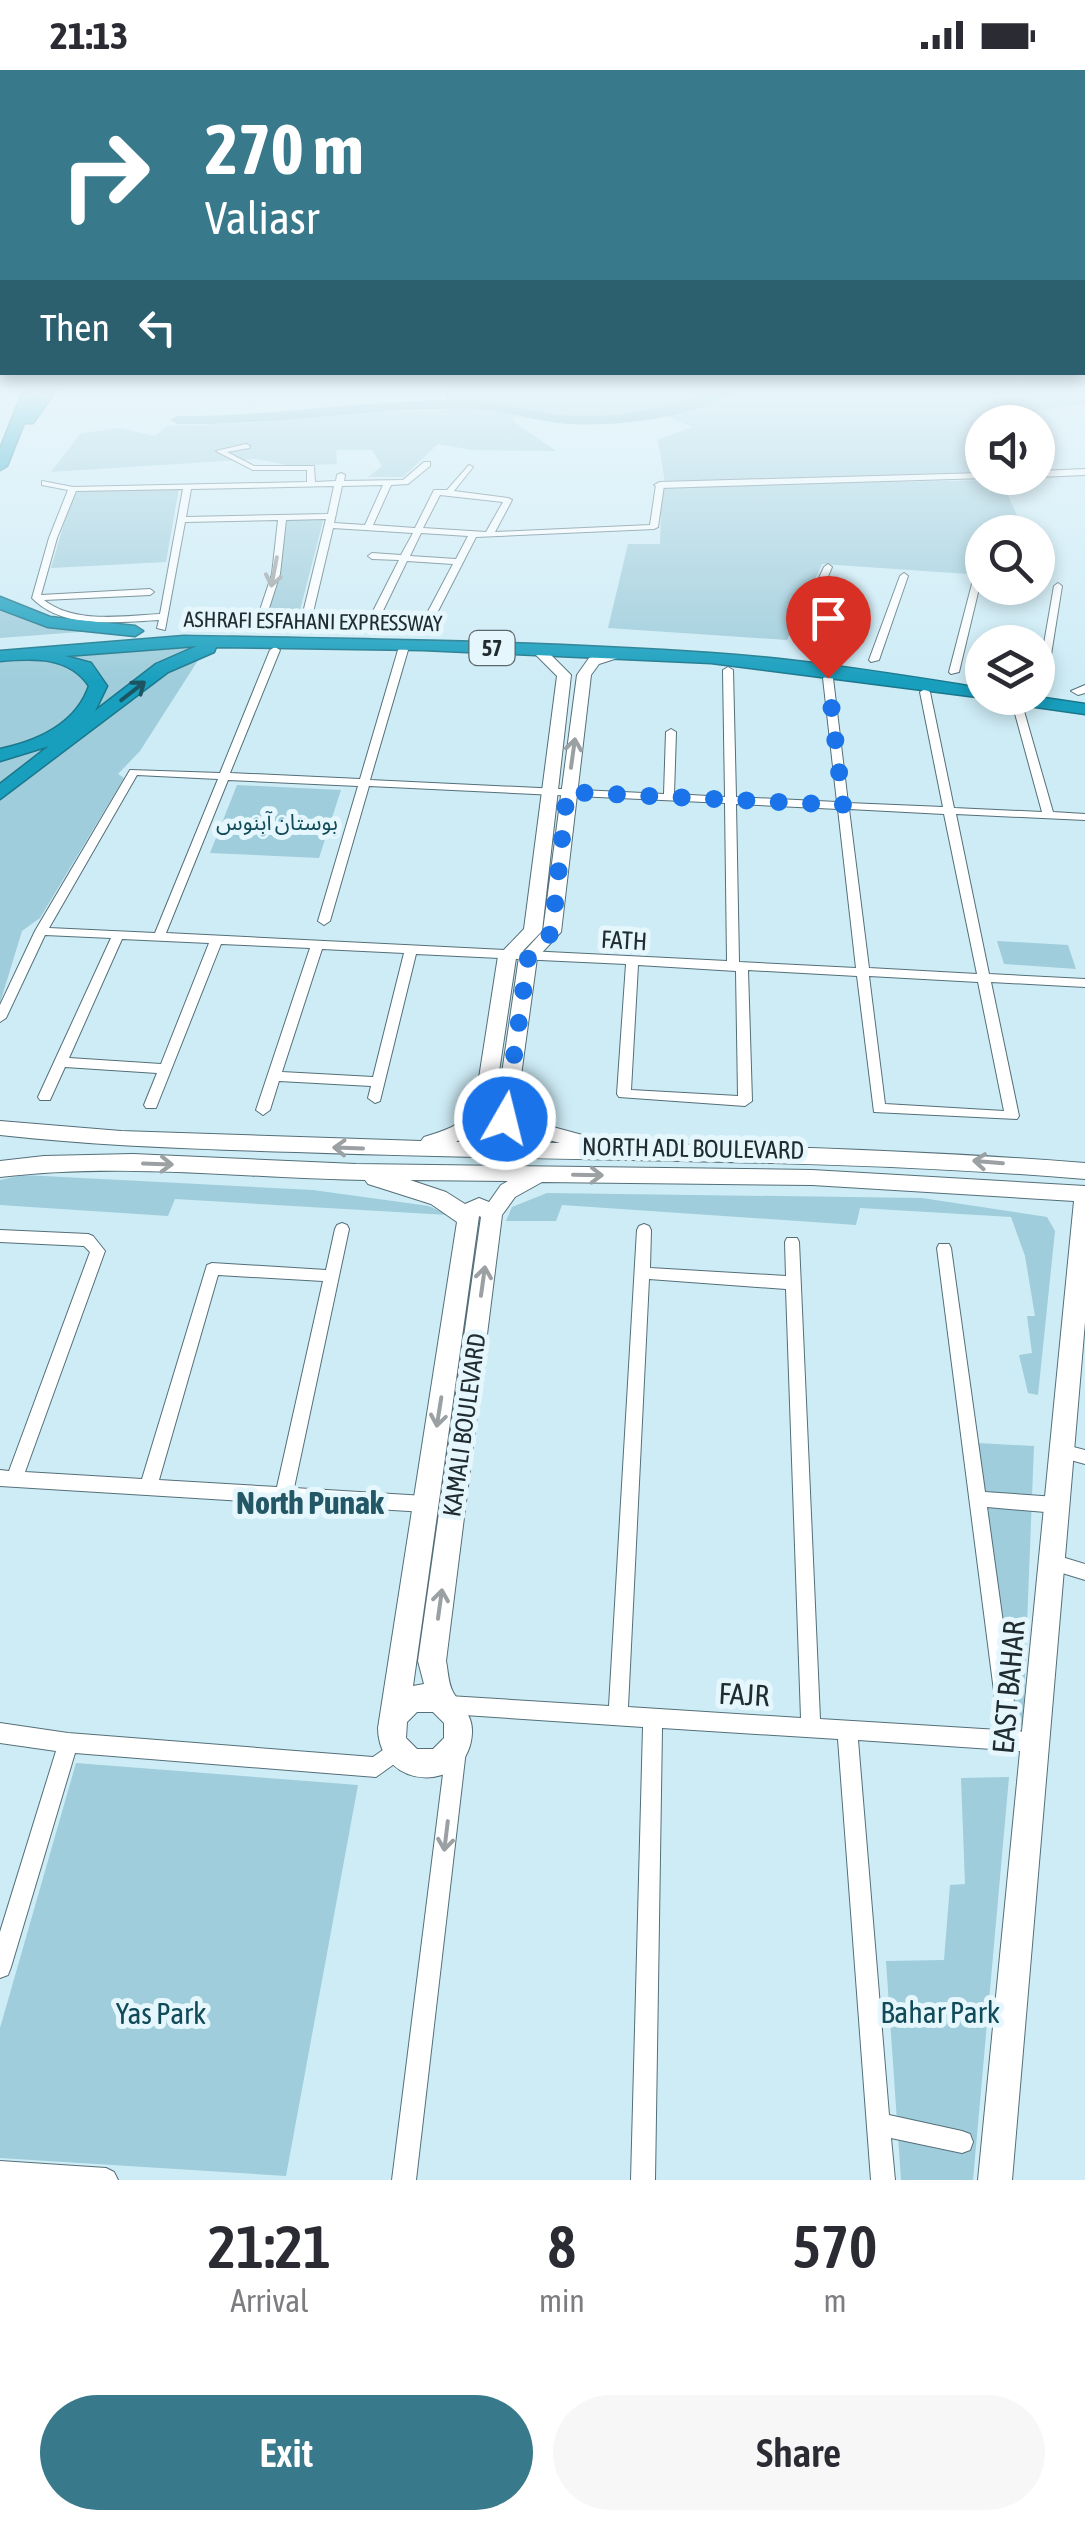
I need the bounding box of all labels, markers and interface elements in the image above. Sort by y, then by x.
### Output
text: 21:13 [50,14,128,57]
text: 270 m [205,109,364,189]
icon: right [40,110,170,240]
text: Valiasr [205,192,319,244]
icon: left [130,300,185,355]
text: Then [40,306,110,349]
map controls [965,405,1055,715]
button: sound [965,405,1055,495]
button: search [965,515,1055,605]
one-way arrow [264,555,283,587]
pin [786,576,871,679]
icon: arrive [801,591,856,646]
street label: ASHRAFI ESFAHANI EXPRESSWAY [183,606,443,636]
button: layers [965,625,1055,715]
road number: 57 [470,631,514,665]
one-way arrow [119,681,146,702]
one-way arrow [564,738,582,770]
park label: بوستان آبنوس [216,809,338,835]
street label: FATH [600,925,648,955]
position arrow [453,1067,557,1171]
street label: NORTH ADL BOULEVARD [582,1132,804,1164]
one-way arrow [333,1138,365,1157]
one-way arrow [972,1153,1004,1172]
one-way arrow [142,1155,174,1174]
one-way arrow [571,1165,603,1184]
one-way arrow [474,1266,493,1298]
street label: KAMALI BOULEVARD [437,1331,491,1519]
one-way arrow [429,1396,447,1428]
district label: North Punak [236,1484,385,1521]
one-way arrow [431,1588,449,1620]
street label: EAST BAHAR [985,1619,1031,1755]
street label: FAJR [718,1676,770,1712]
one-way arrow [436,1820,454,1852]
park label: Bahar Park [880,1995,1000,2029]
park label: Yas Park [116,1996,206,2030]
text: 21:21 [208,2212,331,2281]
text: 8 [548,2212,576,2281]
text: 570 [793,2212,877,2281]
text: Arrival [230,2282,309,2319]
text: min [539,2282,585,2319]
text: m [823,2282,846,2319]
button: Exit [40,2395,533,2510]
button: Share [553,2395,1045,2510]

